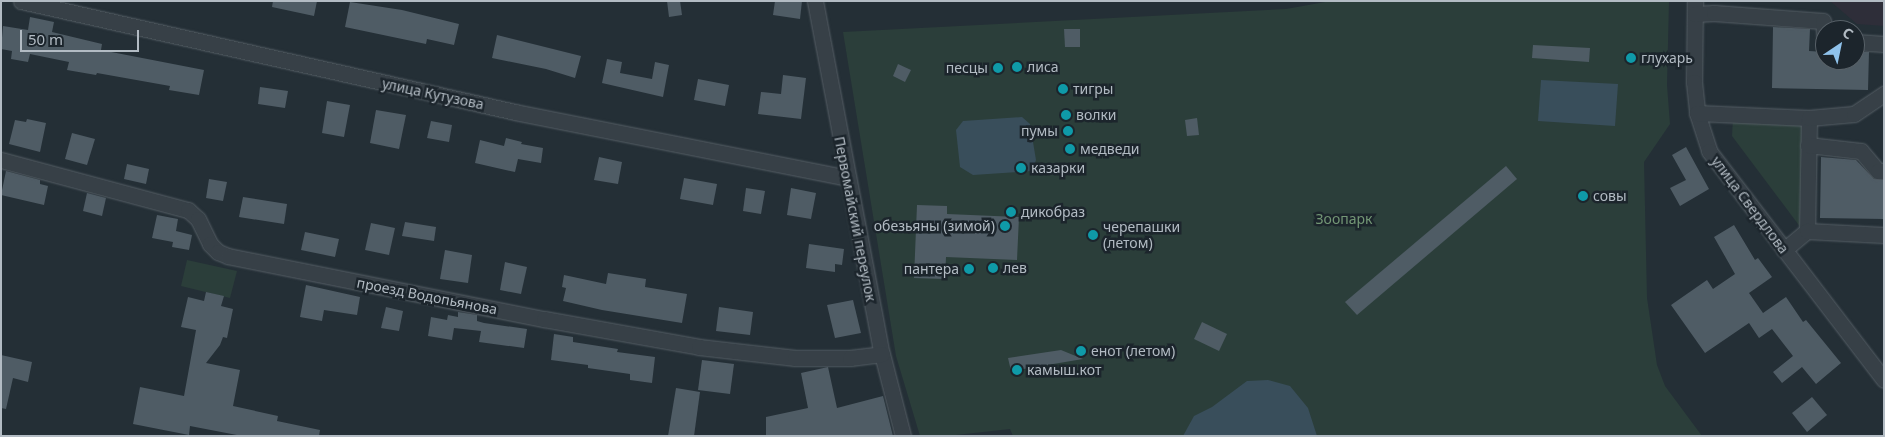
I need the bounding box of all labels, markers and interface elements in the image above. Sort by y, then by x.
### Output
scale bar [22,20,141,52]
north arrow [1815,20,1865,70]
text: С [1839,23,1857,43]
text: 50 m [28,29,63,49]
place label: глухарь [1641,50,1693,66]
marker: глухарь [1625,52,1637,64]
place label: лиса [1027,59,1059,75]
place label: песцы [946,60,988,76]
marker: лиса [1011,61,1023,73]
marker: песцы [992,62,1004,74]
street label: улица Кутузова [381,75,485,113]
place label: тигры [1073,81,1113,97]
marker: тигры [1057,83,1069,95]
place label: волки [1076,107,1117,123]
marker: волки [1060,109,1072,121]
place label: пумы [1021,123,1058,139]
marker: пумы [1062,125,1074,137]
street label: Первомайский переулок [831,135,879,303]
place label: медведи [1080,141,1139,157]
marker: медведи [1064,143,1076,155]
street label: улица Свердлова [1708,153,1792,257]
place label: казарки [1031,160,1085,176]
marker: казарки [1015,162,1027,174]
place label: совы [1593,188,1627,204]
marker: совы [1577,190,1589,202]
place label: дикобраз [1021,204,1085,220]
marker: дикобраз [1005,206,1017,218]
park label: Зоопарк [1316,211,1372,227]
place label: обезьяны (зимой) [874,218,995,234]
place label: черепашки (летом) [1103,219,1180,252]
marker: обезьяны (зимой) [999,220,1011,232]
marker: черепашки (летом) [1087,229,1099,241]
place label: лев [1003,260,1027,276]
place label: пантера [904,261,959,277]
marker: лев [987,262,999,274]
marker: пантера [963,263,975,275]
street label: проезд Водопьянова [355,274,499,318]
place label: енот (летом) [1091,343,1175,359]
marker: енот (летом) [1075,345,1087,357]
place label: камыш.кот [1027,362,1101,378]
marker: камыш.кот [1011,364,1023,376]

